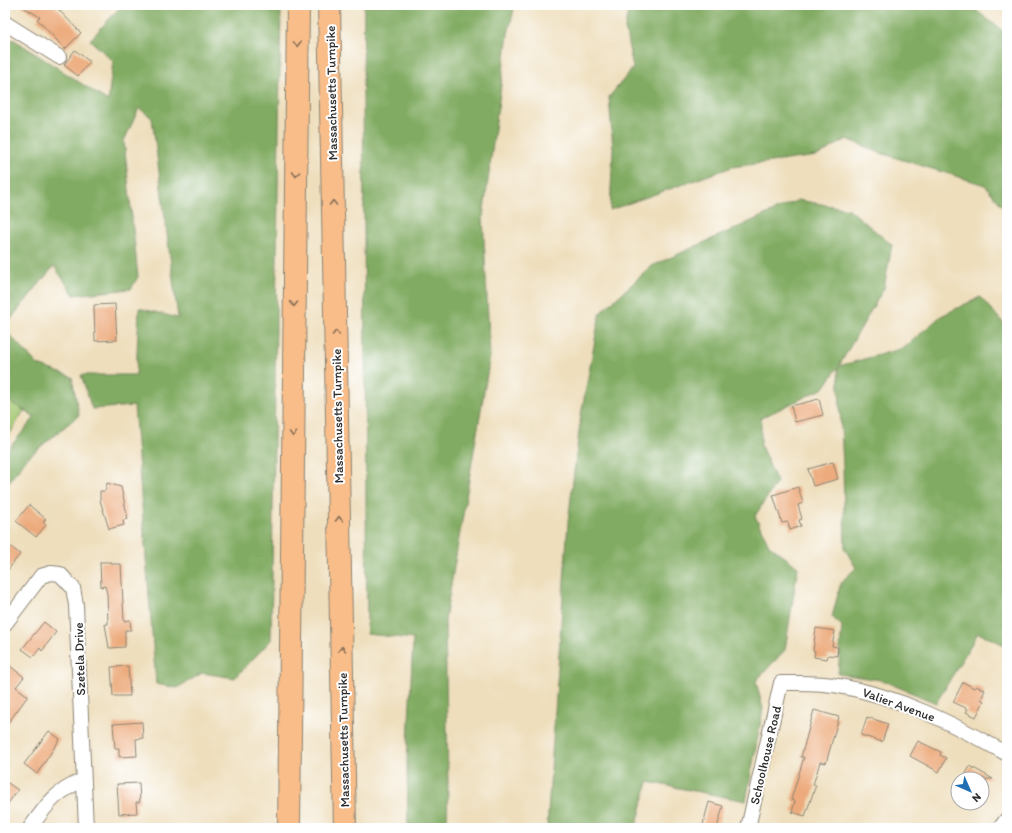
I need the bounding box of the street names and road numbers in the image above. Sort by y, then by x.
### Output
street label: Massachusetts Turnpike [323,25,340,160]
street label: Massachusetts Turnpike [329,348,346,483]
street label: Szetela Drive [71,622,88,696]
street label: Massachusetts Turnpike [335,672,352,807]
street label: Valier Avenue [860,684,937,725]
street label: Schoolhouse Road [747,704,784,806]

